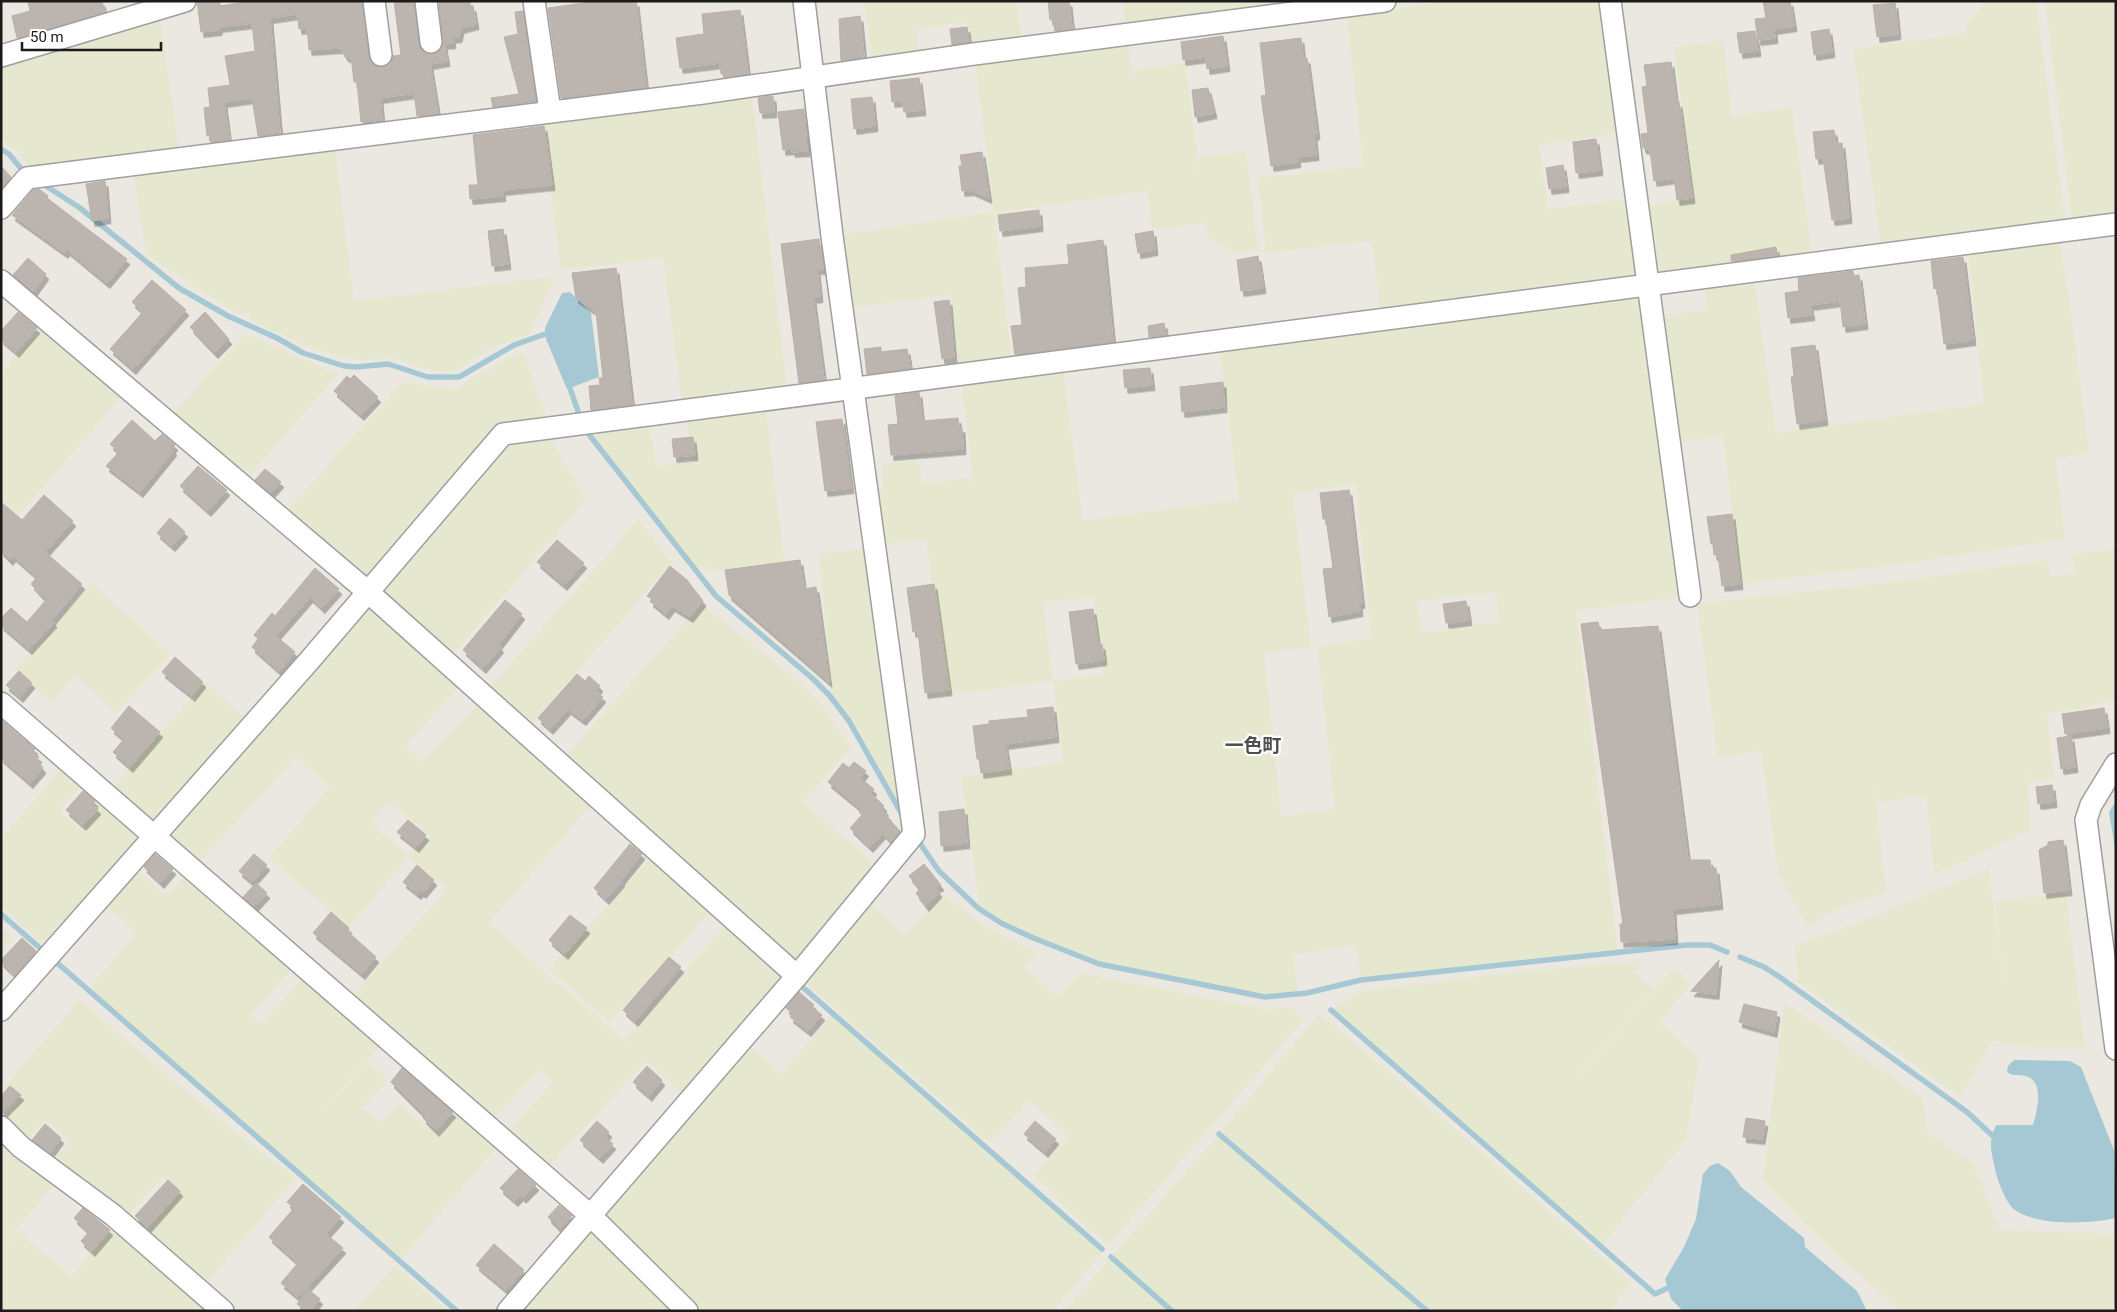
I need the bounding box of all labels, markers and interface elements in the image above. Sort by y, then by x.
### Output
scale bar [22,20,161,52]
text: 50 m [30,28,64,46]
district label: 一色町 [1224,734,1282,757]

